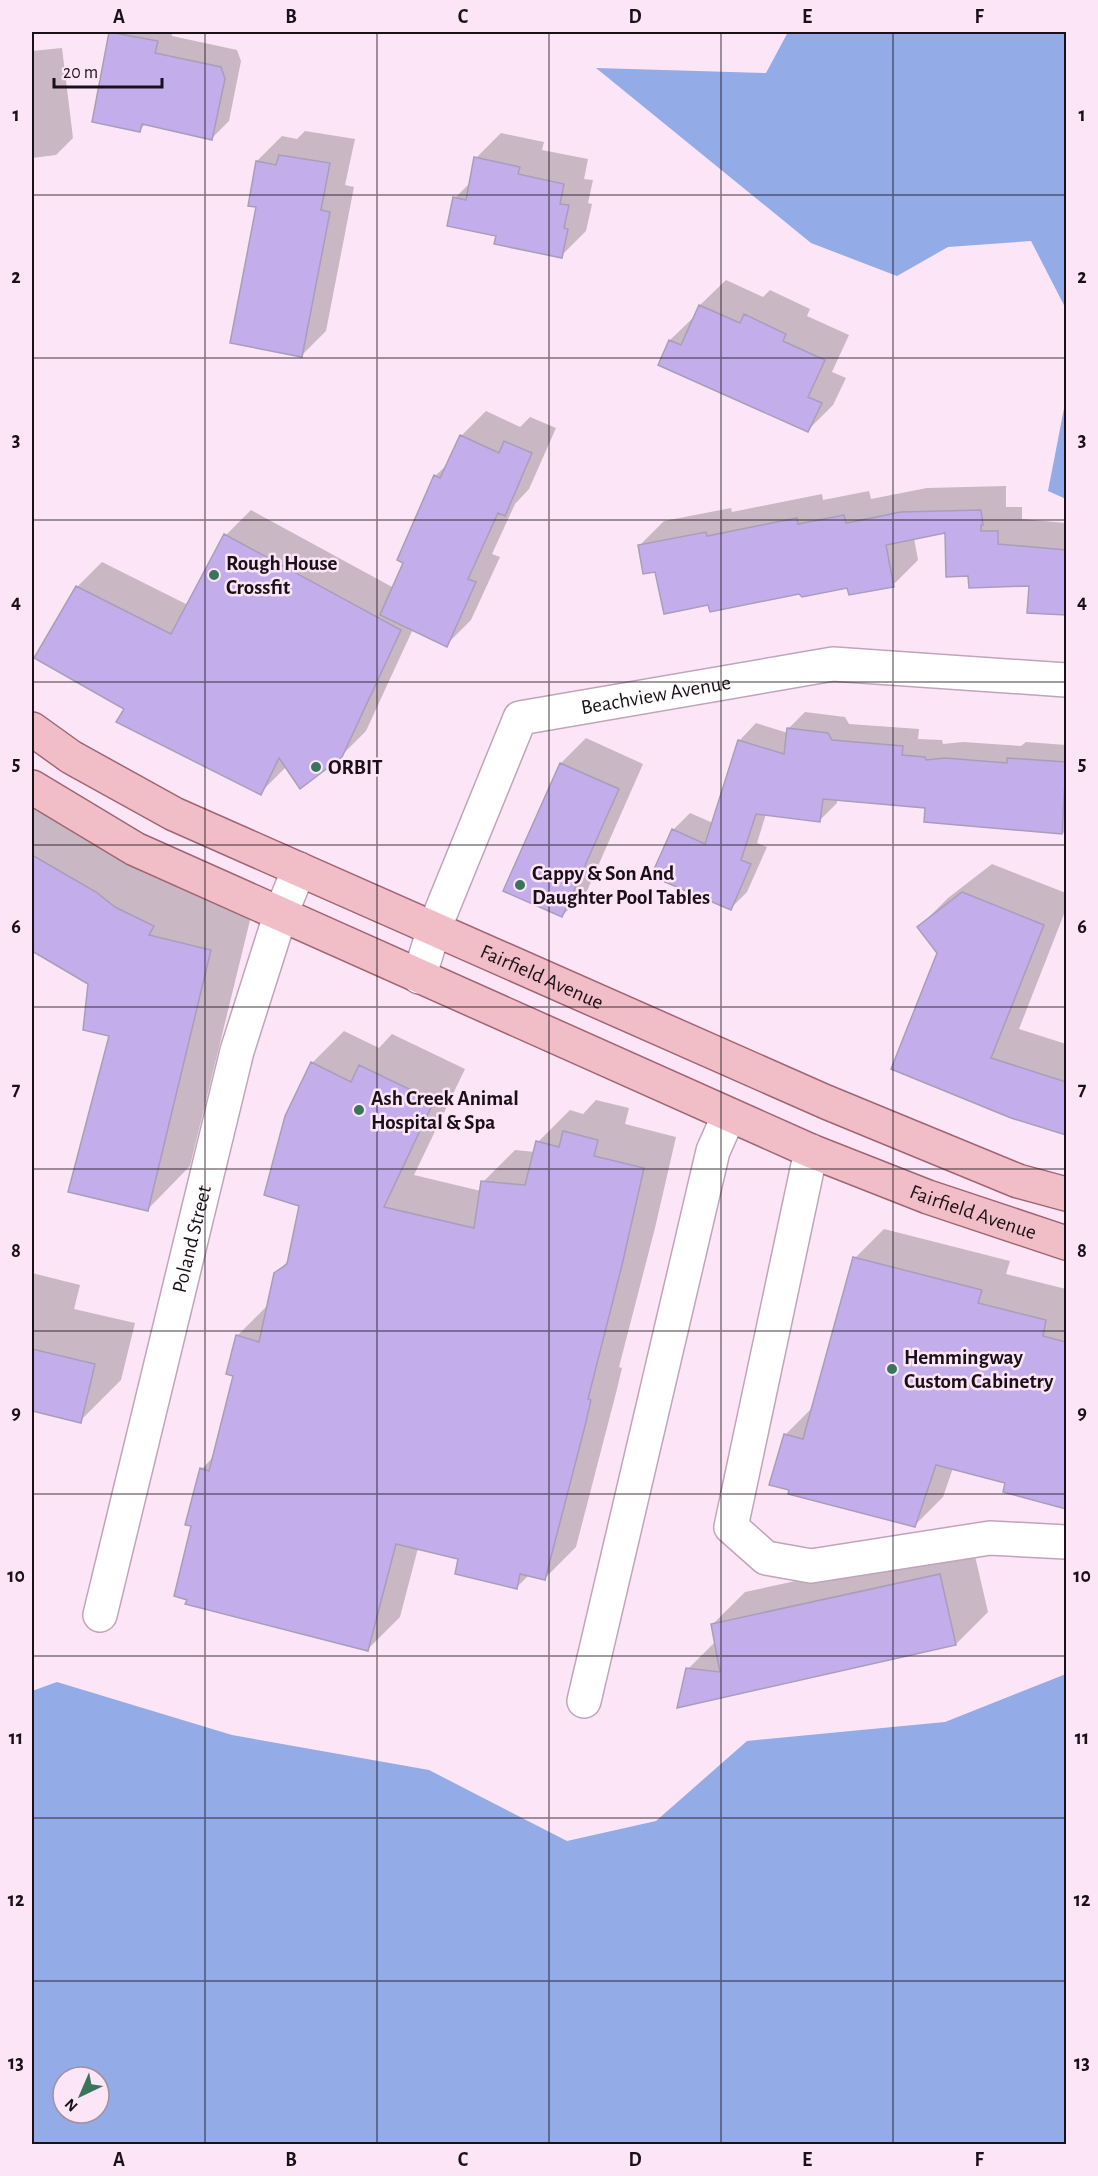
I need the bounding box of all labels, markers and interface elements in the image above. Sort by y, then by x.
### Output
text: A [113,7,125,27]
text: B [285,7,297,27]
text: C [458,7,469,27]
text: D [628,7,642,27]
text: E [802,7,812,27]
text: F [974,7,984,27]
scale bar [54,51,162,89]
text: 20 m [63,64,98,82]
text: 1 [12,105,20,125]
text: 1 [1078,105,1086,125]
text: 2 [11,267,21,287]
text: 2 [1077,267,1087,287]
text: 3 [12,430,20,450]
text: 3 [1078,430,1086,450]
place label: Rough House Crossfit [226,553,337,598]
marker: Rough House Crossfit [207,568,221,582]
text: 4 [11,592,21,612]
text: 4 [1077,592,1087,612]
street label: Beachview Avenue [579,671,732,718]
text: 5 [12,754,20,774]
text: 5 [1078,754,1086,774]
place label: ORBIT [328,757,383,778]
marker: ORBIT [309,760,323,774]
place label: Cappy & Son And Daughter Pool Tables [532,863,710,908]
marker: Cappy & Son And Daughter Pool Tables [513,878,527,892]
text: 6 [11,917,21,937]
text: 6 [1077,917,1087,937]
street label: Fairfield Avenue [477,940,607,1013]
text: 7 [12,1079,21,1099]
text: 7 [1078,1079,1087,1099]
place label: Ash Creek Animal Hospital & Spa [371,1088,519,1133]
marker: Ash Creek Animal Hospital & Spa [352,1103,366,1117]
street label: Fairfield Avenue [907,1180,1039,1243]
street label: Poland Street [168,1183,215,1295]
text: 8 [11,1241,21,1261]
text: 8 [1077,1241,1087,1261]
place label: Hemmingway Custom Cabinetry [904,1347,1054,1392]
marker: Hemmingway Custom Cabinetry [885,1362,899,1376]
text: 9 [11,1403,21,1423]
text: 9 [1077,1403,1087,1423]
text: 10 [7,1566,25,1586]
text: 10 [1073,1566,1091,1586]
text: 11 [9,1728,23,1748]
text: 11 [1075,1728,1089,1748]
text: 12 [8,1890,24,1910]
text: 12 [1074,1890,1090,1910]
text: 13 [8,2053,24,2073]
text: 13 [1074,2053,1090,2073]
north arrow [51,2065,111,2125]
text: N [62,2095,81,2115]
text: A [113,2150,125,2170]
text: B [285,2150,297,2170]
text: C [458,2150,469,2170]
text: D [628,2150,642,2170]
text: E [802,2150,812,2170]
text: F [974,2150,984,2170]

